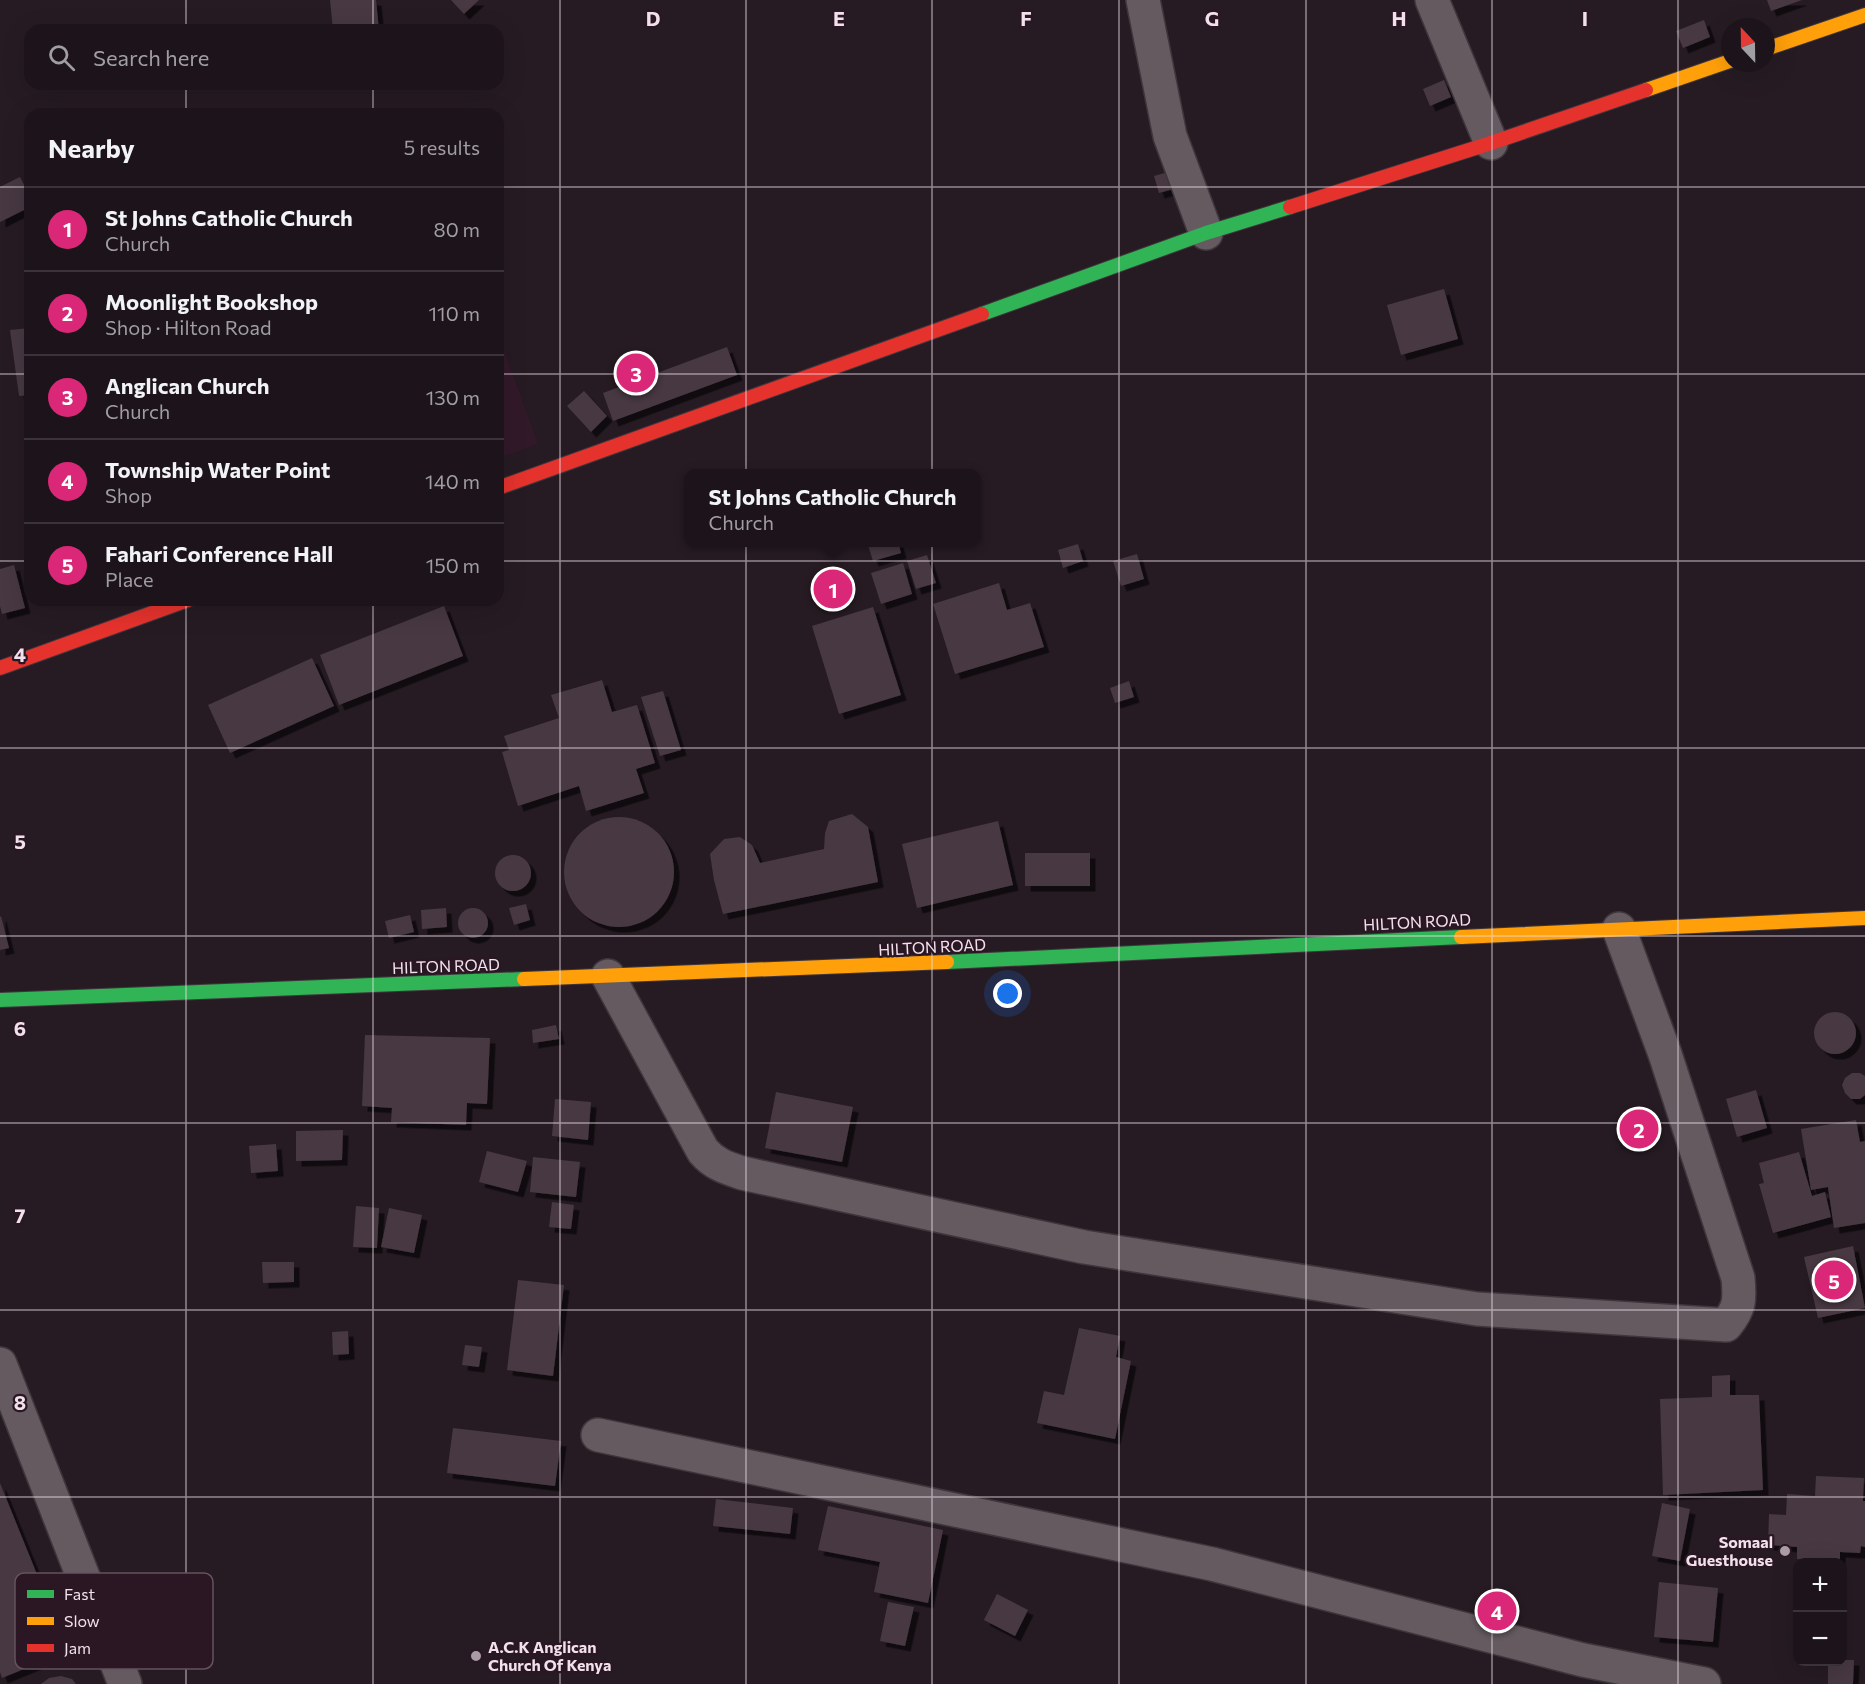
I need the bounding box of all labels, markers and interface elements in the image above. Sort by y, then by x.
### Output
text: D [646,6,660,30]
text: E [833,6,845,30]
text: F [1020,6,1032,30]
text: G [1205,6,1219,30]
text: H [1392,6,1407,30]
text: I [1582,6,1588,30]
north arrow [1721,18,1775,72]
search box [24,24,504,90]
icon: search [45,41,78,74]
text: Search here [93,44,209,71]
text: Nearby [48,132,135,163]
text: 5 results [404,135,480,159]
text: St Johns Catholic Church [105,204,353,231]
text: 1 [63,217,72,241]
text: 80 m [434,217,480,241]
text: Church [105,231,170,255]
text: Moonlight Bookshop [105,288,318,315]
text: 2 [62,301,73,325]
text: 110 m [429,301,480,325]
text: Shop · Hilton Road [105,315,272,339]
pin: 3 [616,350,656,395]
text: Anglican Church [105,372,269,399]
text: 3 [62,385,73,409]
text: 130 m [426,385,480,409]
text: Church [105,399,170,423]
text: Township Water Point [105,456,330,483]
text: 4 [61,469,74,493]
text: 140 m [425,469,480,493]
popup [684,469,981,547]
text: Shop [105,483,152,507]
text: St Johns Catholic Church [709,483,956,510]
text: Church [709,510,774,534]
text: Fahari Conference Hall [105,540,333,567]
text: 5 [62,553,73,577]
text: 150 m [426,553,480,577]
pin: 1 [814,566,852,612]
text: Place [105,567,154,591]
text: 4 [14,642,26,666]
text: 5 [14,829,26,853]
street label: HILTON ROAD [1363,909,1471,934]
street label: HILTON ROAD [878,934,986,959]
street label: HILTON ROAD [392,954,500,977]
your location [993,979,1022,1008]
text: 6 [14,1016,26,1040]
pin: 2 [1620,1106,1658,1152]
text: 7 [15,1203,26,1227]
pin: 5 [1814,1258,1854,1302]
text: 8 [14,1390,26,1414]
place label: Somaal Guesthouse [1686,1532,1773,1569]
marker: Somaal Guesthouse [1778,1544,1792,1558]
map controls [1793,1558,1847,1666]
button: + [1793,1558,1847,1612]
legend [15,1573,213,1669]
text: Fast [64,1584,95,1603]
pin: 4 [1478,1588,1516,1634]
text: Slow [64,1611,100,1630]
button: − [1793,1612,1847,1666]
place label: A.C.K Anglican Church Of Kenya [488,1637,611,1674]
text: Jam [64,1638,91,1657]
marker: A.C.K Anglican Church Of Kenya [469,1649,483,1663]

